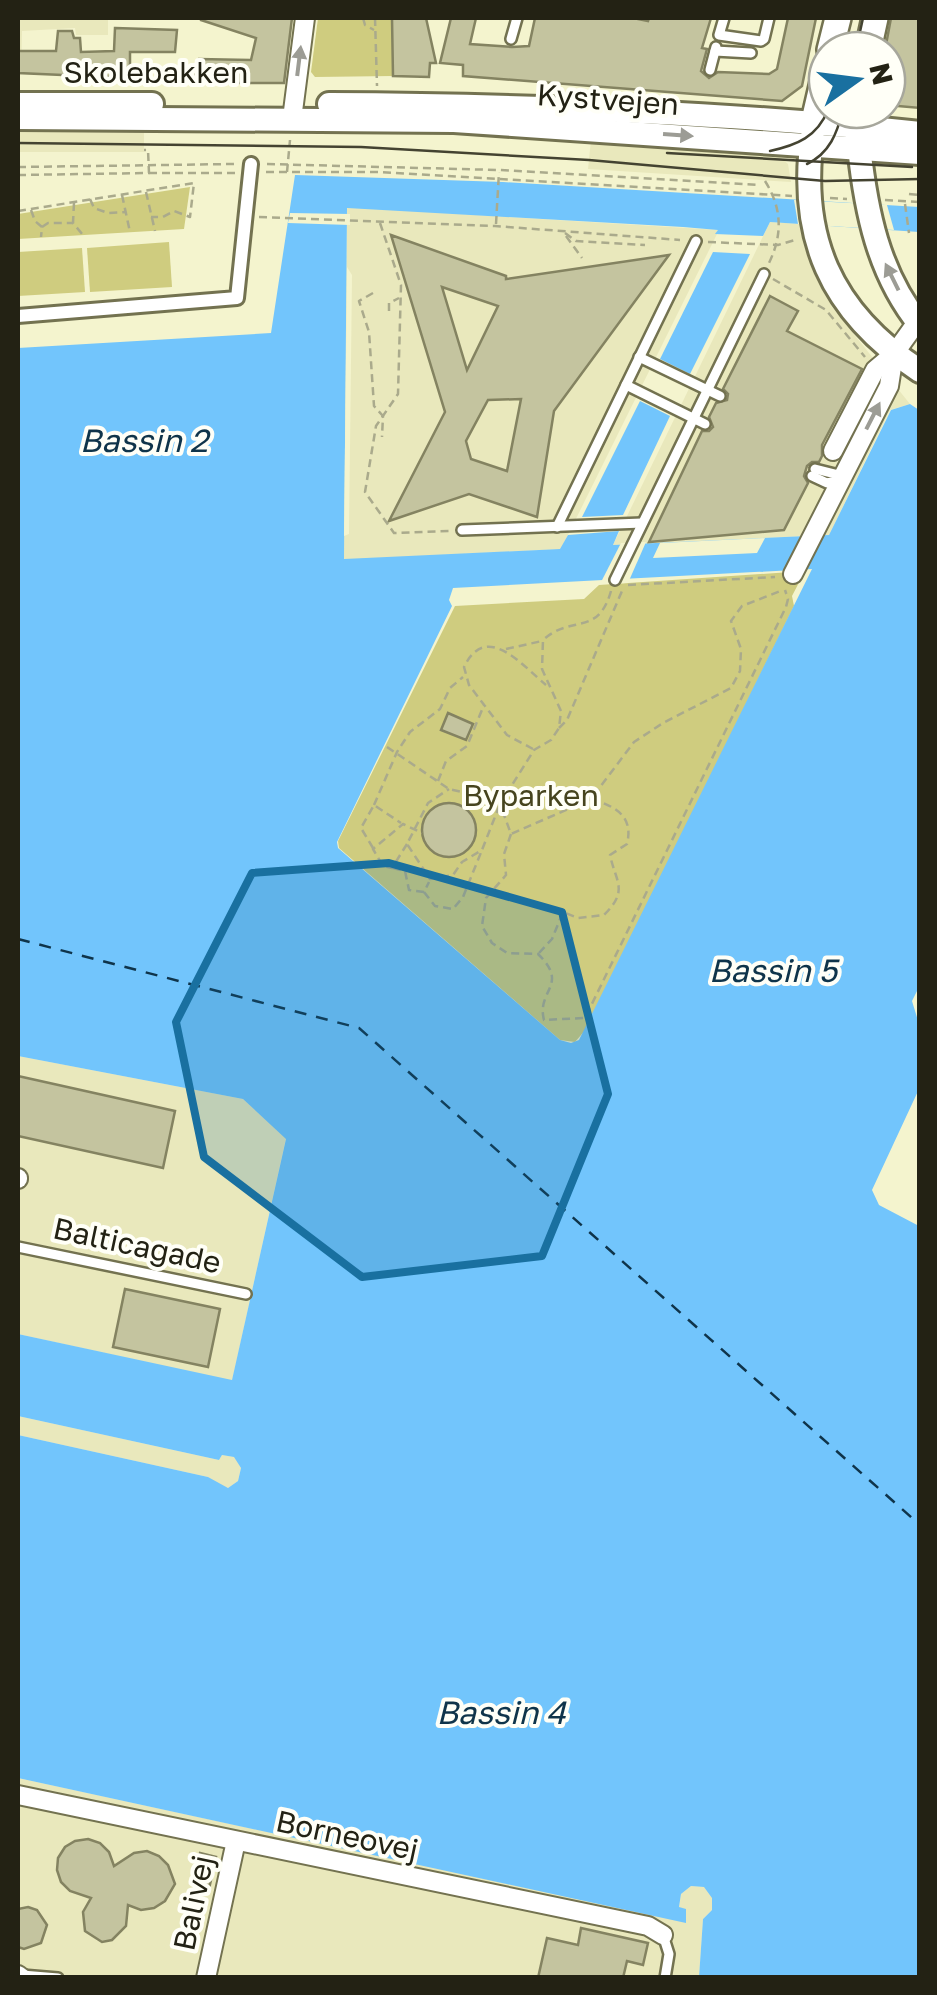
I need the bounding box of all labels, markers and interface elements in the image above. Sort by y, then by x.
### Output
north arrow [807,30,907,130]
one-way arrow [292,44,308,76]
street label: Skolebakken [64,54,248,90]
text: N [863,60,900,88]
street label: Kystvejen [536,76,680,122]
one-way arrow [662,127,694,143]
one-way arrow [883,262,900,291]
one-way arrow [864,402,881,431]
water label: Bassin 2 [80,421,212,459]
park label: Byparken [463,777,599,813]
water label: Bassin 5 [709,951,841,989]
street label: Balticagade [50,1210,224,1280]
water label: Bassin 4 [436,1693,567,1731]
street label: Borneovej [273,1802,422,1868]
street label: Balivej [165,1852,221,1954]

